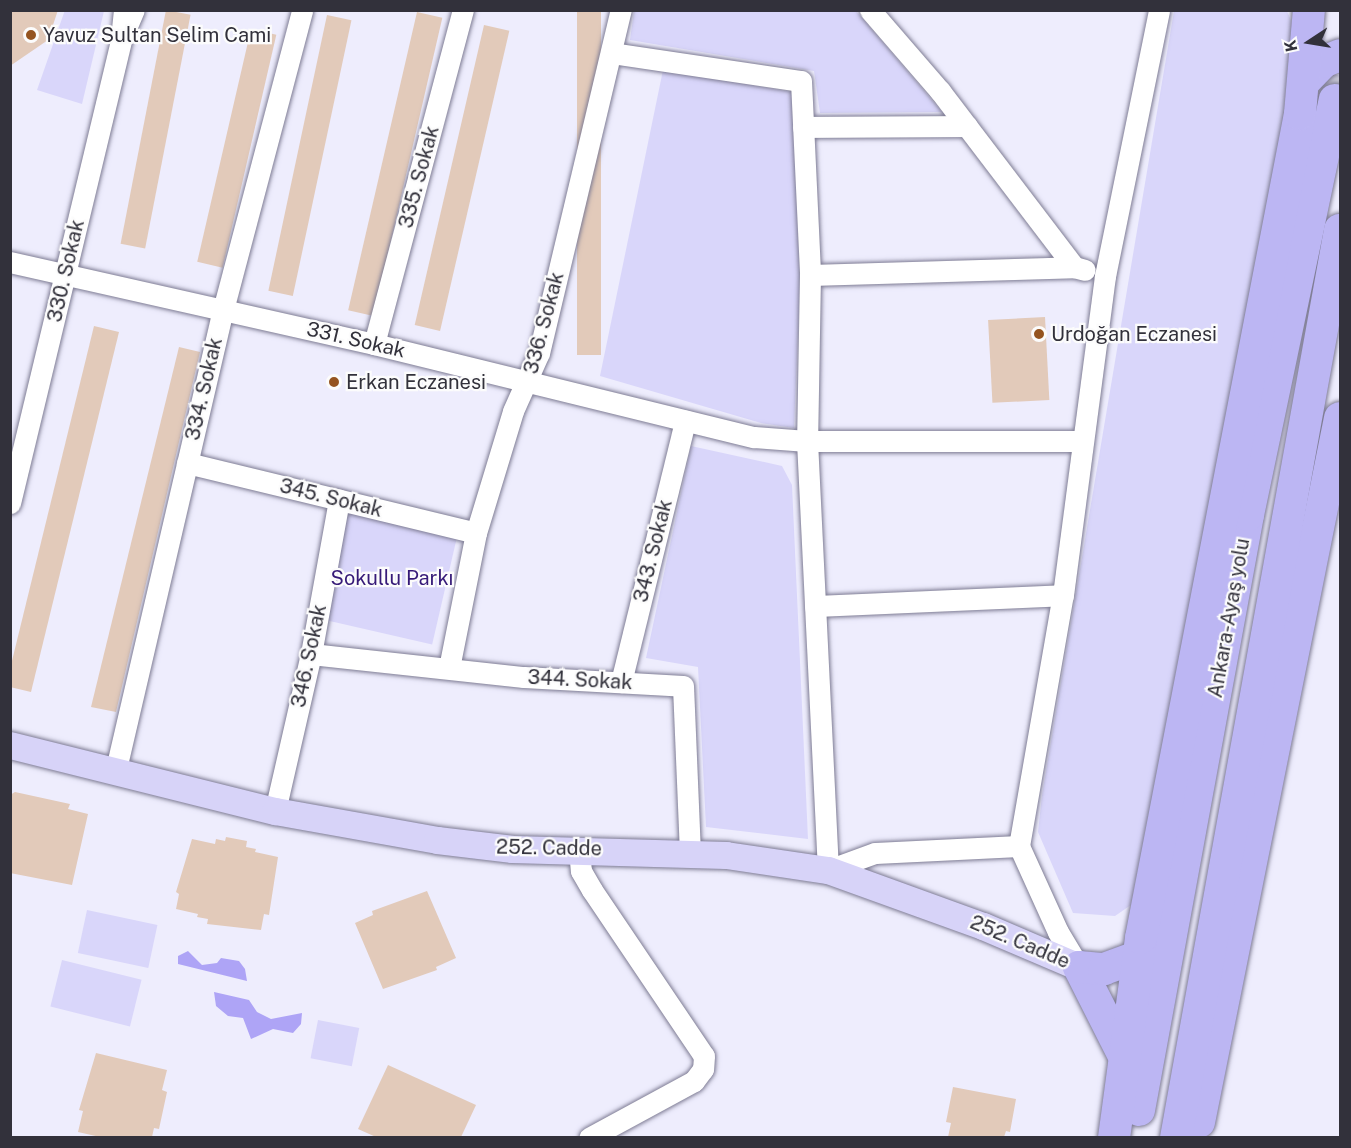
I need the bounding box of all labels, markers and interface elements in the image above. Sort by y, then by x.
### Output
north arrow [1279,12,1339,72]
place label: Yavuz Sultan Selim Cami [43,23,271,47]
marker: Yavuz Sultan Selim Cami [24,28,38,42]
text: K [1280,38,1301,53]
street label: 335. Sokak [394,123,444,231]
street label: 330. Sokak [43,217,89,325]
street label: 336. Sokak [519,269,569,377]
street label: 331. Sokak [304,317,408,363]
place label: Urdoğan Eczanesi [1051,322,1217,346]
marker: Urdoğan Eczanesi [1032,327,1046,341]
street label: 334. Sokak [181,335,227,443]
place label: Erkan Eczanesi [346,370,486,394]
marker: Erkan Eczanesi [327,375,341,389]
street label: 345. Sokak [277,474,385,522]
street label: 343. Sokak [629,497,677,605]
street label: Ankara-Ayaş yolu [1203,536,1255,700]
park label: Sokullu Parkı [331,566,453,590]
street label: 346. Sokak [286,602,332,710]
street label: 344. Sokak [527,665,633,695]
street label: 252. Cadde [496,835,602,861]
street label: 252. Cadde [967,910,1073,974]

